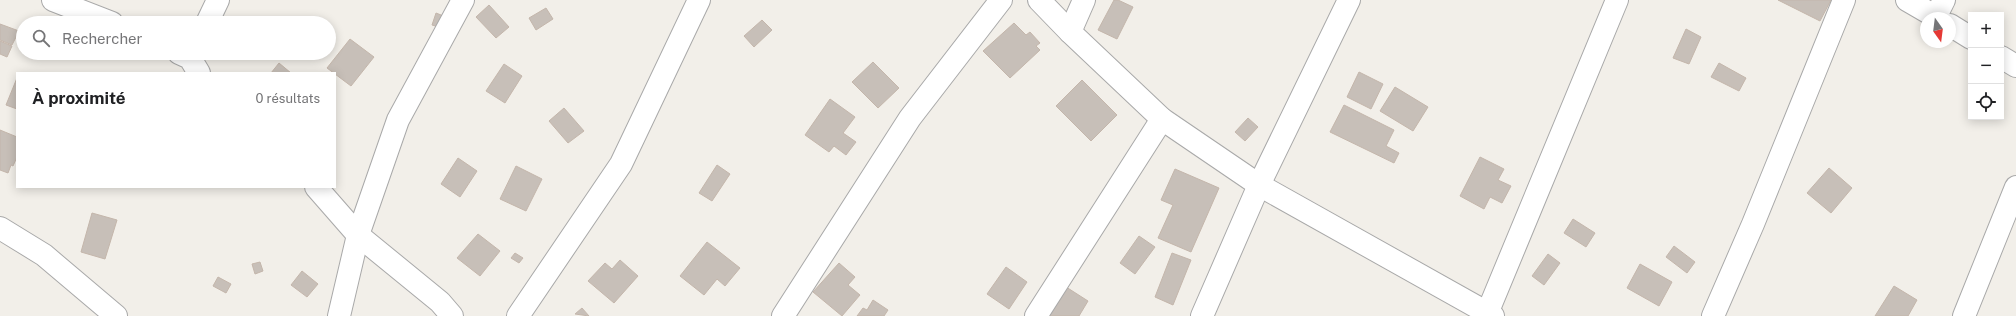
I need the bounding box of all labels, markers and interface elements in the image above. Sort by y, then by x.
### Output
north arrow [1920,12,1956,48]
map controls [1968,12,2004,120]
button: + [1968,12,2004,48]
search box [16,16,336,60]
icon: search [30,27,52,49]
text: Rechercher [62,30,142,47]
button: − [1968,48,2004,84]
button: locate [1968,84,2004,120]
text: À proximité [32,88,126,108]
text: 0 résultats [255,91,320,106]

